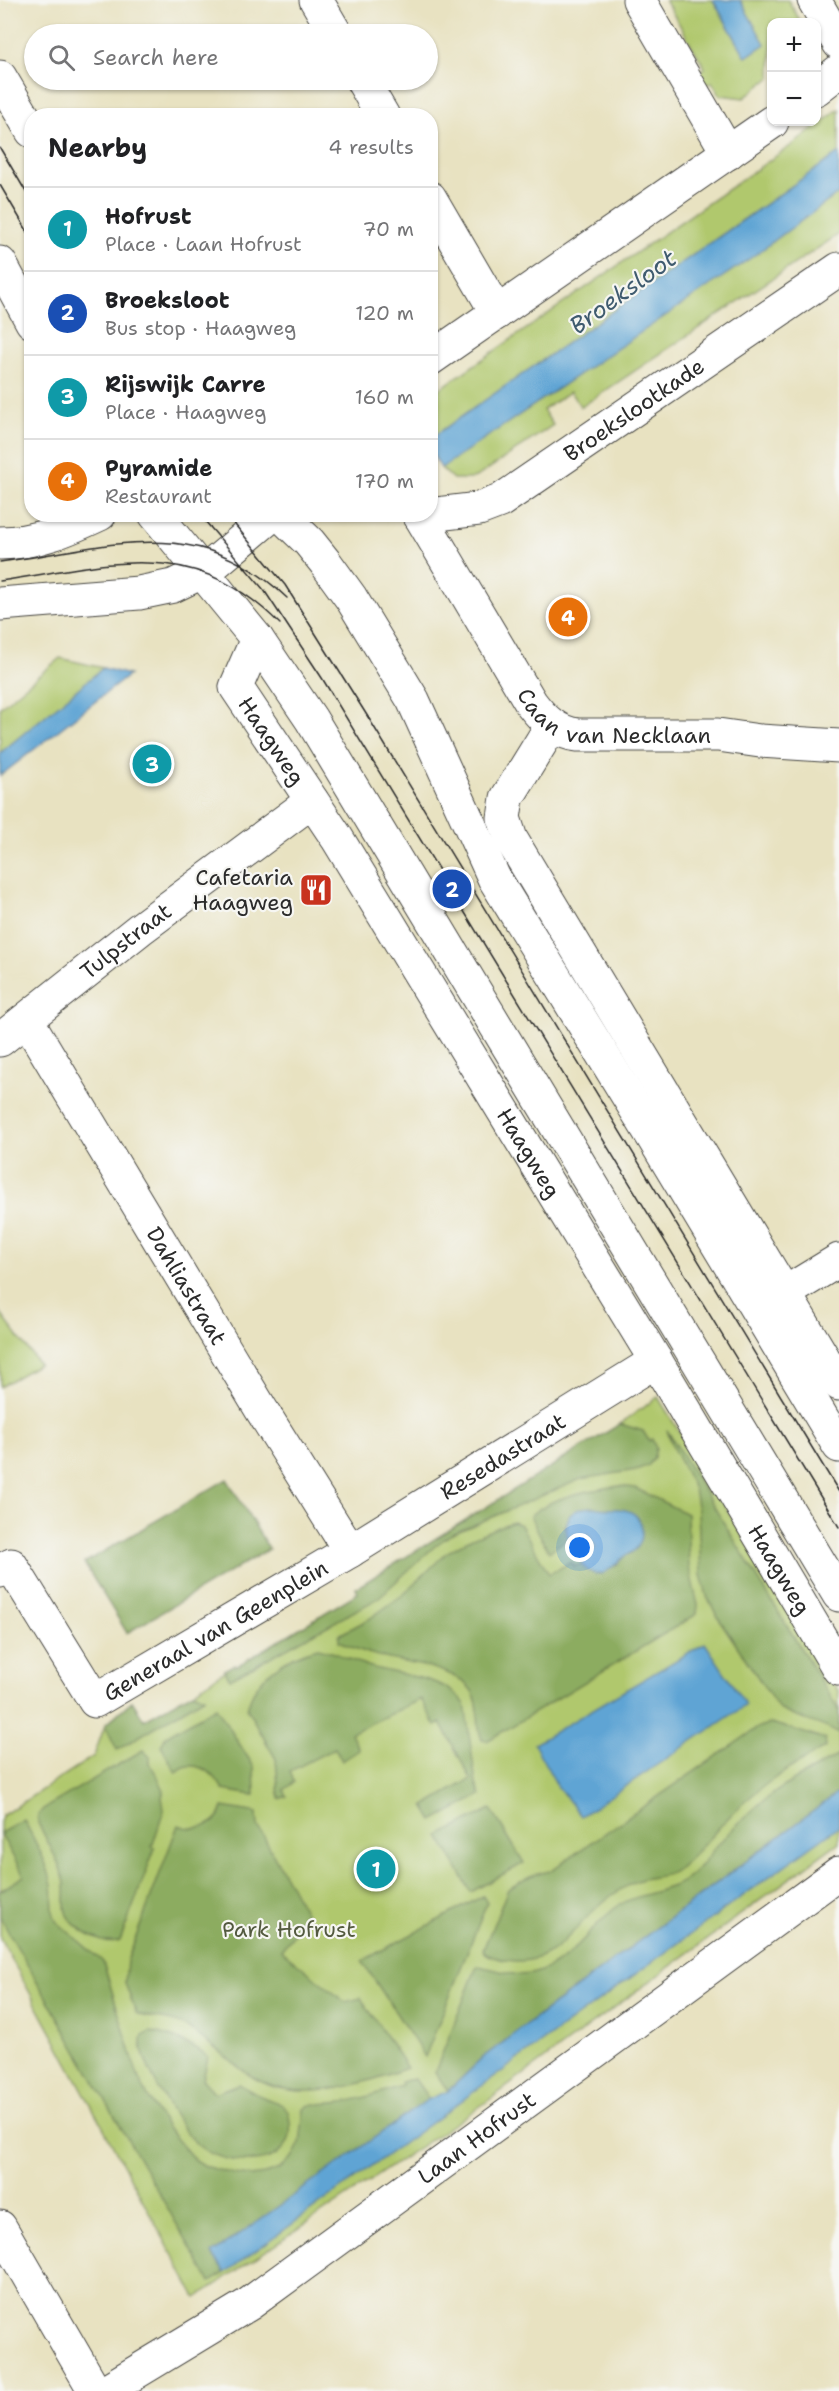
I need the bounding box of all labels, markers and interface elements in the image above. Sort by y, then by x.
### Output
map controls [767,18,821,126]
button: + [767,18,821,72]
search box [24,24,438,90]
icon: search [45,41,78,74]
text: Search here [93,43,219,72]
button: − [767,72,821,126]
text: Nearby [48,130,147,165]
text: 4 results [328,134,414,160]
text: Hofrust [105,202,191,231]
text: 1 [63,216,72,242]
text: 70 m [362,216,414,242]
text: Place · Laan Hofrust [105,231,302,257]
water label: Broeksloot [563,242,683,342]
text: Broeksloot [105,286,229,315]
text: 2 [61,300,75,326]
text: 120 m [355,300,414,326]
text: Bus stop · Haagweg [105,315,296,341]
street label: Broekslootkade [558,351,710,468]
text: Rijswijk Carre [105,370,266,399]
text: 3 [61,384,75,410]
text: 160 m [355,384,414,410]
text: Place · Haagweg [105,399,267,425]
text: Pyramide [105,454,212,483]
text: 4 [61,468,75,494]
text: 170 m [355,468,414,494]
text: Restaurant [105,483,212,509]
pin: 4 [548,594,588,640]
street label: Caan van Necklaan [510,683,711,750]
street label: Haagweg [231,691,312,791]
pin: 3 [132,742,172,786]
place label: Cafetaria Haagweg [192,863,293,917]
pin: 2 [432,866,472,912]
restaurant icon: Cafetaria Haagweg [298,872,334,908]
street label: Tulpstraat [74,897,177,986]
street label: Haagweg [490,1103,567,1204]
street label: Dahliastraat [140,1222,233,1350]
street label: Resedastraat [435,1407,571,1507]
street label: Haagweg [741,1519,818,1620]
your location [565,1533,594,1562]
street label: Generaal van Geenplein [98,1553,333,1708]
pin: 1 [356,1846,395,1892]
park label: Park Hofrust [222,1915,356,1944]
street label: Laan Hofrust [412,2085,542,2191]

